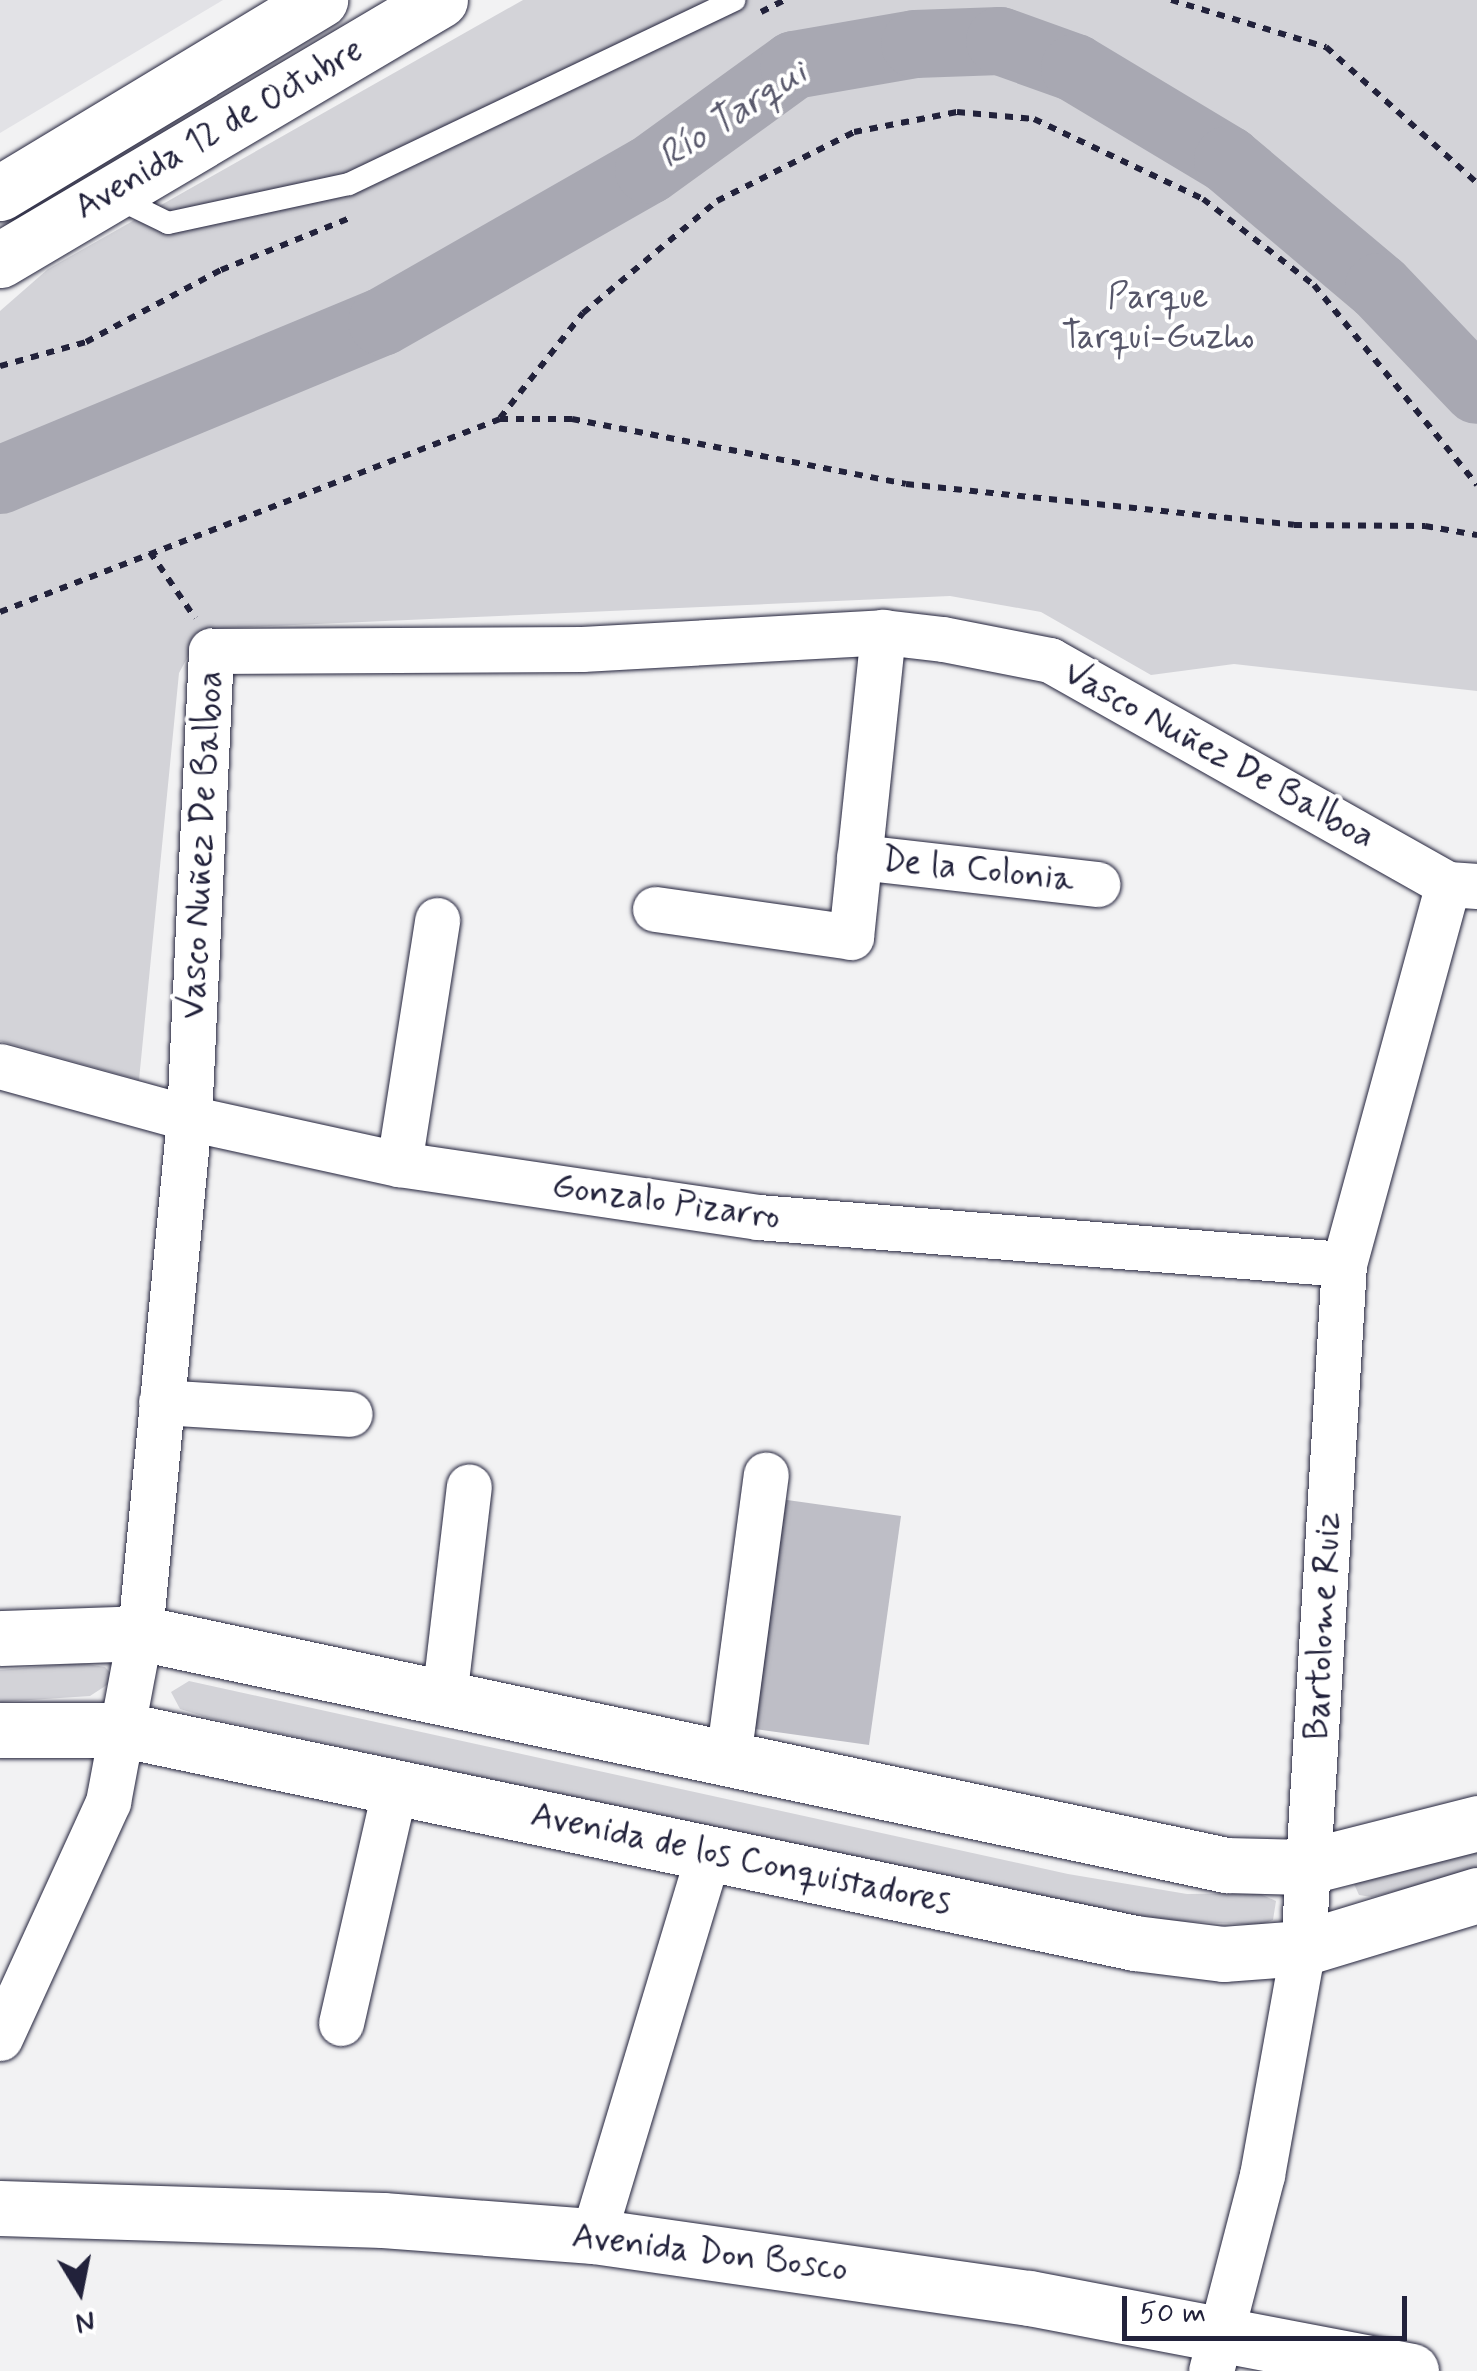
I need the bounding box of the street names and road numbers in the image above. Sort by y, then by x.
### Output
street label: Avenida 12 de Octubre [67,29,371,229]
street label: Vasco Nuñez De Balboa [1058,653,1380,857]
street label: Vasco Nuñez De Balboa [172,672,232,1018]
street label: De la Colonia [875,839,1081,901]
street label: Gonzalo Pizarro [548,1165,784,1239]
street label: Bartolome Ruiz [1296,1510,1350,1742]
street label: Avenida de los Conquistadores [525,1793,957,1925]
street label: Avenida Don Bosco [571,2215,849,2291]

